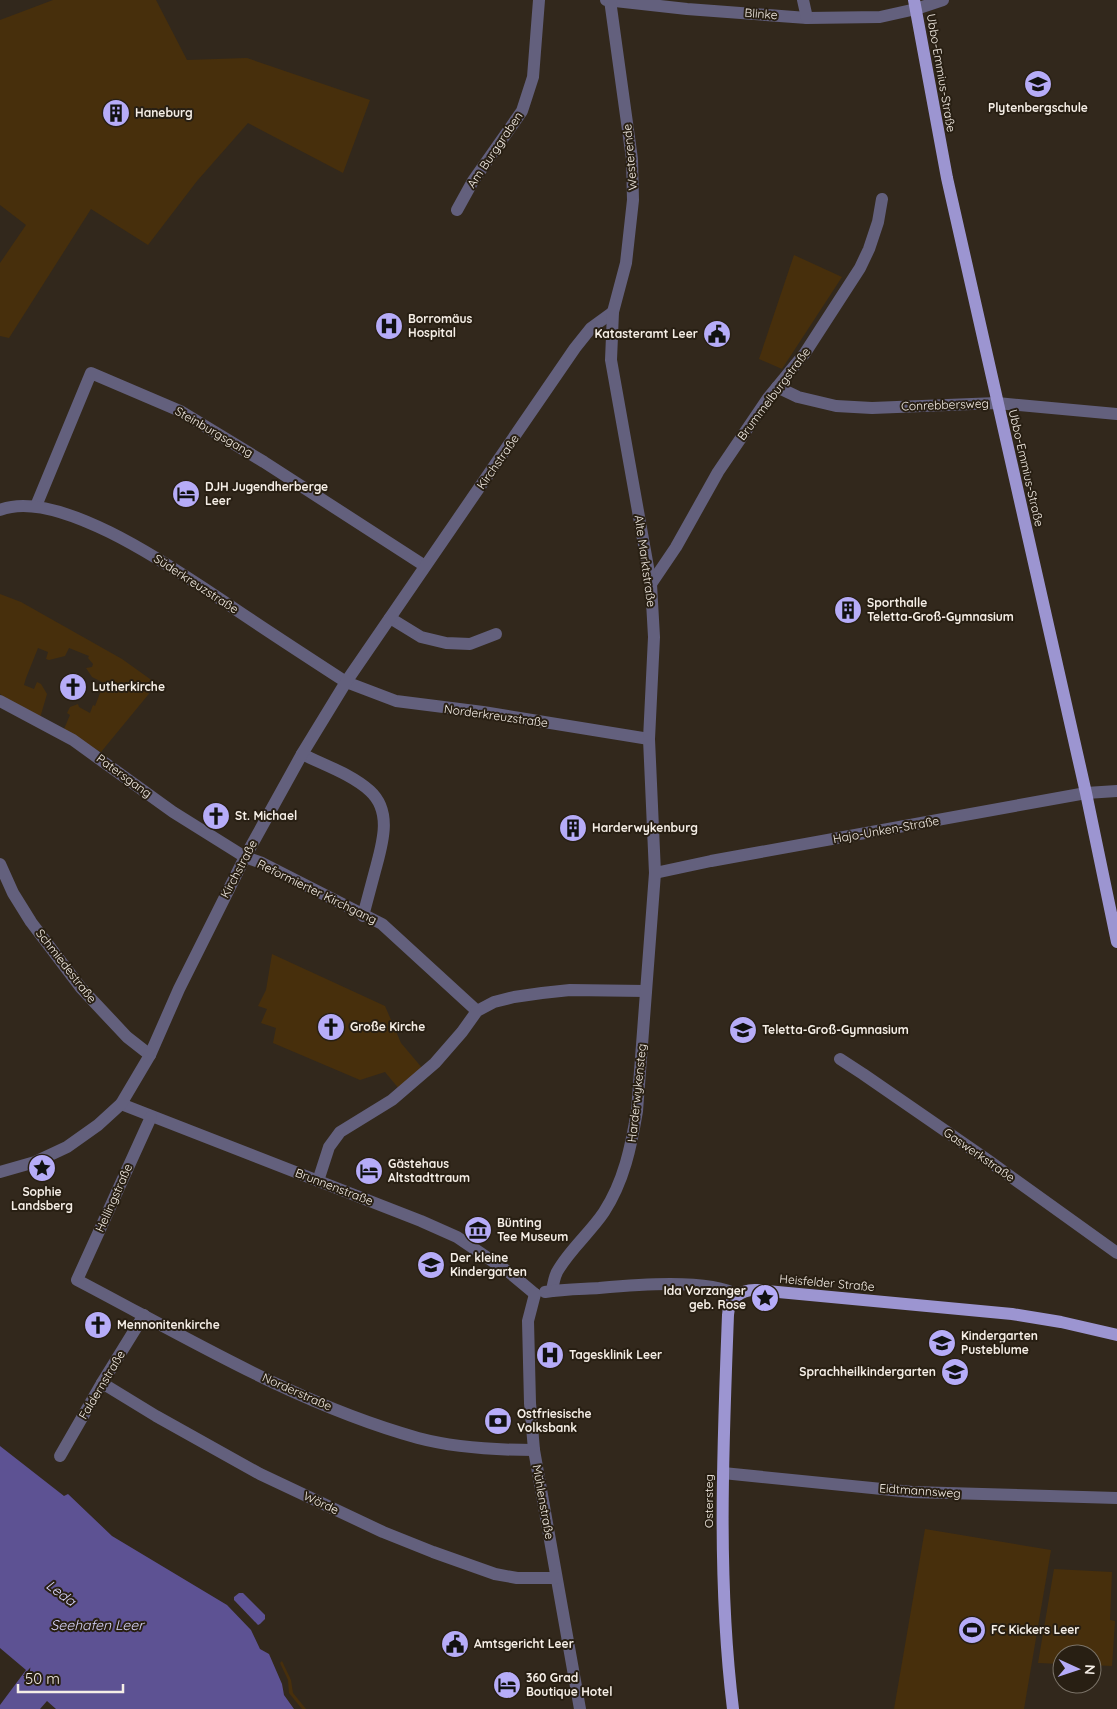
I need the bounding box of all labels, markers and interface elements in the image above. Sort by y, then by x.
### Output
street label: Blinke [744,5,778,22]
street label: Ubbo-Emmius-Straße [924,12,959,134]
school or university icon: Plytenbergschule [1023,69,1053,99]
building icon: Haneburg [101,98,131,128]
place label: Plytenbergschule [988,100,1088,115]
place label: Haneburg [135,105,193,120]
street label: Am Burggraben [464,109,526,191]
street label: Westerende [619,123,640,191]
hospital icon: Borromäus Hospital [374,311,404,341]
place label: Borromäus Hospital [408,311,473,340]
public building icon: Katasteramt Leer [702,319,732,349]
place label: Katasteramt Leer [594,326,698,341]
street label: Brummelburgstraße [734,344,813,443]
street label: Conrebbersweg [901,395,989,414]
street label: Steinburgsgang [173,403,256,460]
street label: Ubbo-Emmius-Straße [1006,408,1047,528]
street label: Kirchstraße [473,431,522,492]
hotel icon: DJH Jugendherberge Leer [171,479,201,509]
place label: DJH Jugendherberge Leer [205,479,328,508]
street label: Alte Marktstraße [632,514,659,608]
street label: Süderkreuzstraße [151,551,242,617]
building icon: Sporthalle Teletta-Groß-Gymnasium [833,595,863,625]
place label: Sporthalle Teletta-Groß-Gymnasium [867,595,1014,624]
church icon: Lutherkirche [58,672,88,702]
place label: Lutherkirche [92,679,165,694]
street label: Norderkreuzstraße [443,701,549,730]
street label: Patersgang [94,751,155,801]
church icon: St. Michael [201,801,231,831]
place label: St. Michael [235,808,297,823]
building icon: Harderwykenburg [558,813,588,843]
street label: Hajo-Unken-Straße [832,813,940,846]
place label: Harderwykenburg [592,820,698,835]
street label: Kirchstraße [217,837,260,900]
street label: Reformierter Kirchgang [255,856,380,927]
street label: Schmiedestraße [33,926,100,1006]
church icon: Große Kirche [316,1012,346,1042]
school or university icon: Teletta-Groß-Gymnasium [728,1015,758,1045]
place label: Große Kirche [350,1019,425,1034]
place label: Teletta-Groß-Gymnasium [762,1022,909,1037]
street label: Harderwykensteg [624,1043,649,1143]
street label: Gaswerkstraße [941,1124,1018,1185]
place icon: Sophie Landsberg [27,1153,57,1183]
hotel icon: Gästehaus Altstadttraum [354,1156,384,1186]
place label: Gästehaus Altstadttraum [388,1156,470,1185]
street label: Hellingstraße [92,1161,135,1234]
street label: Brunnenstraße [293,1165,376,1208]
place label: Sophie Landsberg [11,1184,73,1213]
museum icon: Bünting Tee Museum [463,1215,493,1245]
place label: Bünting Tee Museum [497,1215,568,1244]
school or university icon: Der kleine Kindergarten [416,1250,446,1280]
place label: Der kleine Kindergarten [450,1250,527,1279]
street label: Heisfelder Straße [779,1271,875,1294]
place label: Ida Vorzanger geb. Rose [664,1283,746,1312]
place icon: Ida Vorzanger geb. Rose [750,1283,780,1313]
church icon: Mennonitenkirche [83,1310,113,1340]
place label: Mennonitenkirche [117,1317,220,1332]
school or university icon: Kindergarten Pusteblume [927,1328,957,1358]
place label: Kindergarten Pusteblume [961,1328,1038,1357]
hospital icon: Tagesklinik Leer [535,1340,565,1370]
street label: Faldernstraße [75,1347,128,1422]
place label: Tagesklinik Leer [569,1347,662,1362]
school or university icon: Sprachheilkindergarten [940,1357,970,1387]
place label: Sprachheilkindergarten [799,1364,936,1379]
street label: Norderstraße [260,1370,334,1414]
bank icon: Ostfriesische Volksbank [483,1406,513,1436]
place label: Ostfriesische Volksbank [517,1406,592,1435]
street label: Mühlenstraße [530,1463,557,1541]
street label: Ostersteg [701,1474,716,1528]
street label: Eidtmannsweg [879,1480,961,1501]
street label: Wörde [301,1488,341,1517]
water label: Leda [43,1576,81,1611]
sports icon: FC Kickers Leer [957,1615,987,1645]
water label: Seehafen Leer [50,1616,145,1634]
place label: FC Kickers Leer [991,1622,1080,1637]
public building icon: Amtsgericht Leer [440,1629,470,1659]
place label: Amtsgericht Leer [474,1636,574,1651]
north arrow [1052,1644,1102,1694]
scale bar [18,1662,122,1694]
text: N [1081,1664,1099,1675]
text: 50 m [25,1669,60,1688]
hotel icon: 360 Grad Boutique Hotel [492,1670,522,1700]
place label: 360 Grad Boutique Hotel [526,1670,612,1699]

